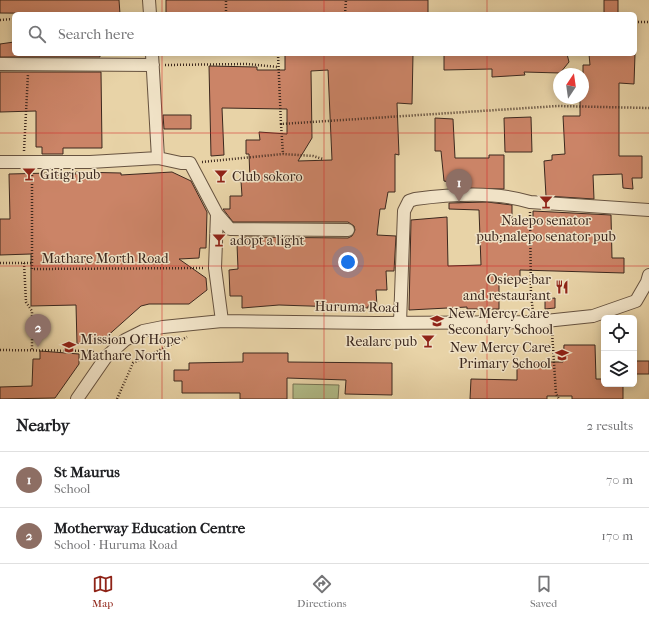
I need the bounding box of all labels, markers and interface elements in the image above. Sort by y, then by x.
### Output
search box [12,12,637,56]
icon: search [26,23,48,45]
text: Search here [58,25,134,43]
north arrow [553,68,589,104]
bar icon: Gitigi pub [21,166,37,182]
place label: Gitigi pub [40,166,100,183]
bar icon: Club sokoro [213,168,229,184]
place label: Club sokoro [232,168,303,185]
pin: 1 [446,169,472,202]
bar icon: Nalepo senator pub;nalepo senator pub [538,194,554,210]
place label: Nalepo senator pub;nalepo senator pub [475,212,616,245]
bar icon: adopt a light [211,232,227,248]
place label: adopt a light [230,232,304,249]
street label: Mathare Morth Road [41,250,169,267]
your location [338,252,358,272]
place label: Osiepe bar and restaurant [463,271,551,304]
restaurant icon: Osiepe bar and restaurant [554,279,570,295]
street label: Huruma Road [314,298,400,316]
place label: New Mercy Care Secondary School [448,305,553,338]
school or university icon: New Mercy Care Secondary School [429,313,445,329]
pin: 2 [25,314,51,347]
map controls [601,315,637,387]
button: locate [601,315,637,351]
place label: Mission Of Hope Mathare North [80,331,181,364]
place label: Realarc pub [345,333,417,350]
bar icon: Realarc pub [420,333,436,349]
school or university icon: Mission Of Hope Mathare North [61,339,77,355]
place label: New Mercy Care Primary School [450,339,551,372]
school or university icon: New Mercy Care Primary School [554,347,570,363]
button: layers [601,351,637,387]
text: Nearby [16,415,70,435]
text: 2 results [587,418,633,433]
text: St Maurus [54,463,120,481]
text: 1 [27,472,31,487]
text: 70 m [606,472,633,487]
text: School [54,481,90,496]
text: Motherway Education Centre [54,519,245,537]
text: 2 [26,528,32,543]
text: 170 m [601,528,633,543]
text: School · Huruma Road [54,537,178,552]
tab: Map [92,573,114,610]
tab: Directions [297,573,347,610]
tab: Saved [530,573,557,610]

